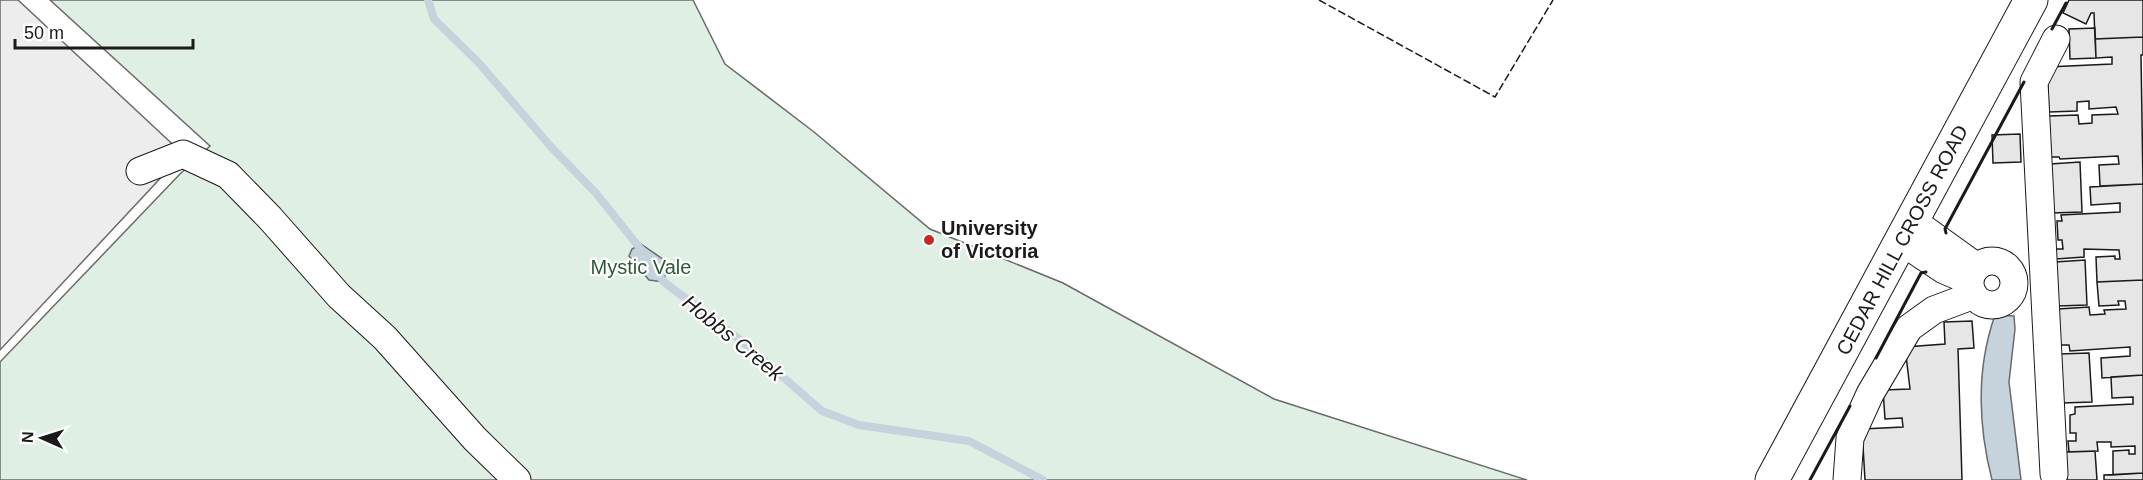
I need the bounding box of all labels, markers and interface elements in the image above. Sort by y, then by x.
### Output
scale bar [15,12,194,50]
text: 50 m [24,23,64,43]
street label: CEDAR HILL CROSS ROAD [1832,121,1972,359]
place label: University of Victoria [941,217,1039,262]
marker: University of Victoria [922,233,936,247]
park label: Mystic Vale [591,256,691,278]
water label: Hobbs Creek [678,290,789,386]
north arrow [12,408,72,468]
text: N [19,431,36,443]

